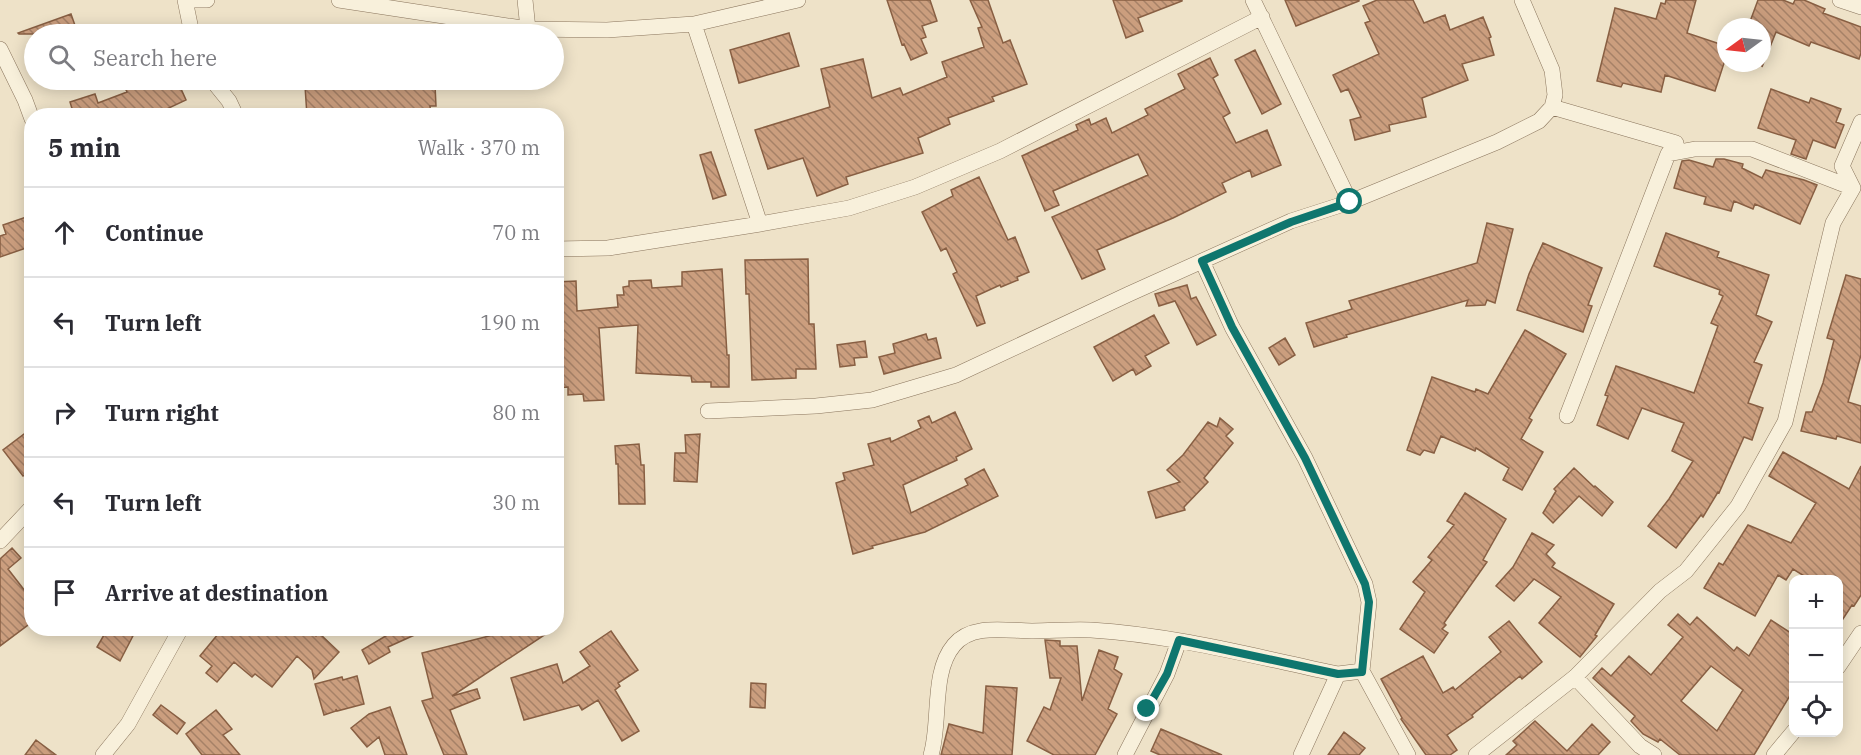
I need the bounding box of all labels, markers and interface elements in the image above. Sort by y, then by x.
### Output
north arrow [1717,18,1771,72]
search box [24,24,564,90]
icon: search [45,41,78,74]
text: Search here [93,43,217,72]
text: 5 min [48,130,121,164]
text: Walk · 370 m [418,134,540,161]
route start [1336,188,1362,214]
icon: ahead [48,216,81,249]
text: Continue [105,218,204,247]
text: 70 m [492,219,540,246]
icon: left [48,306,81,339]
text: Turn left [105,308,201,337]
text: 190 m [480,309,540,336]
icon: right [48,396,81,429]
text: Turn right [105,398,219,427]
text: 80 m [492,399,540,426]
icon: left [48,486,81,519]
text: Turn left [105,488,201,517]
text: 30 m [492,489,540,516]
map controls [1789,575,1843,737]
button: + [1789,575,1843,629]
icon: arrive [48,576,81,609]
text: Arrive at destination [105,578,328,607]
button: − [1789,629,1843,683]
button: locate [1789,683,1843,737]
route end [1133,695,1159,721]

